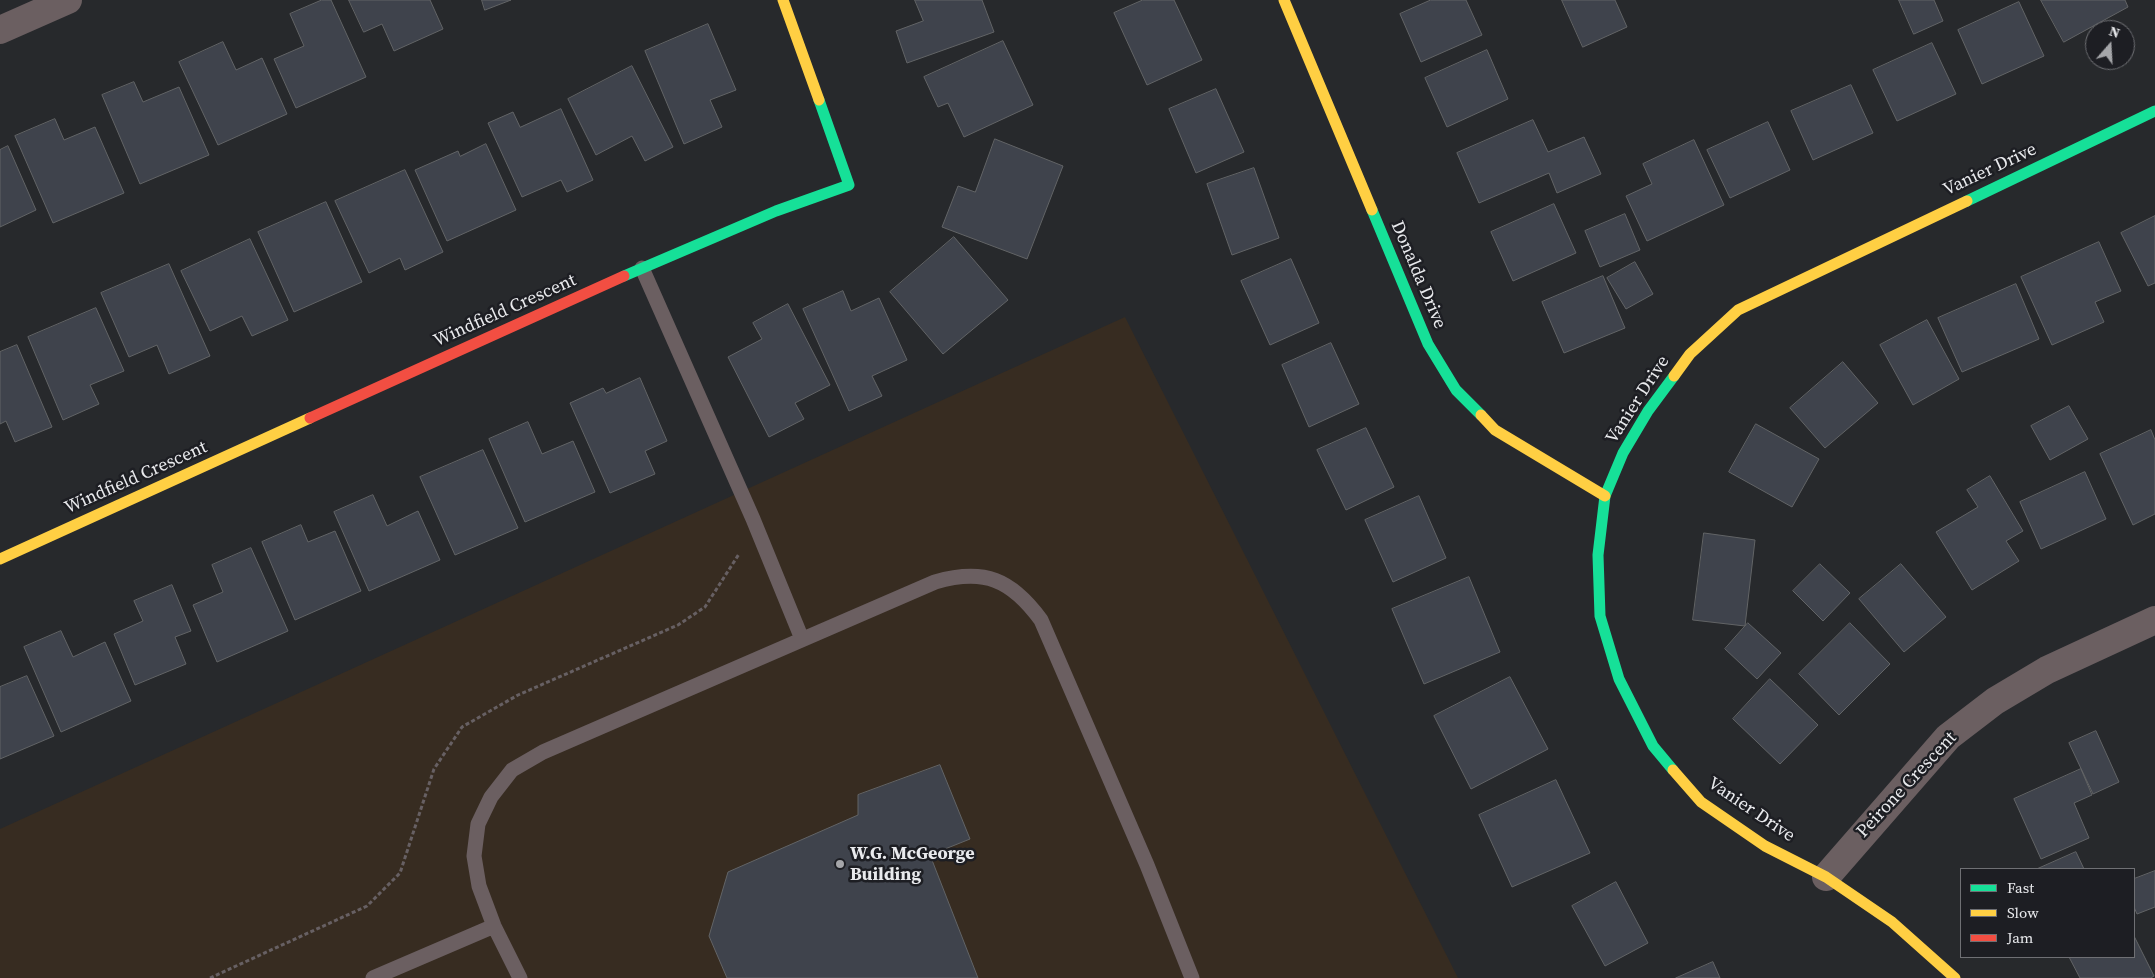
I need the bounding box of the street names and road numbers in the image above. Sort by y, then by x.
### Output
street label: Vanier Drive [1940,139,2040,201]
street label: Donalda Drive [1386,218,1450,332]
street label: Windfield Crescent [430,270,580,352]
street label: Vanier Drive [1602,352,1674,448]
street label: Windfield Crescent [61,437,211,519]
street label: Peirone Crescent [1852,728,1962,842]
street label: Vanier Drive [1703,773,1799,847]

